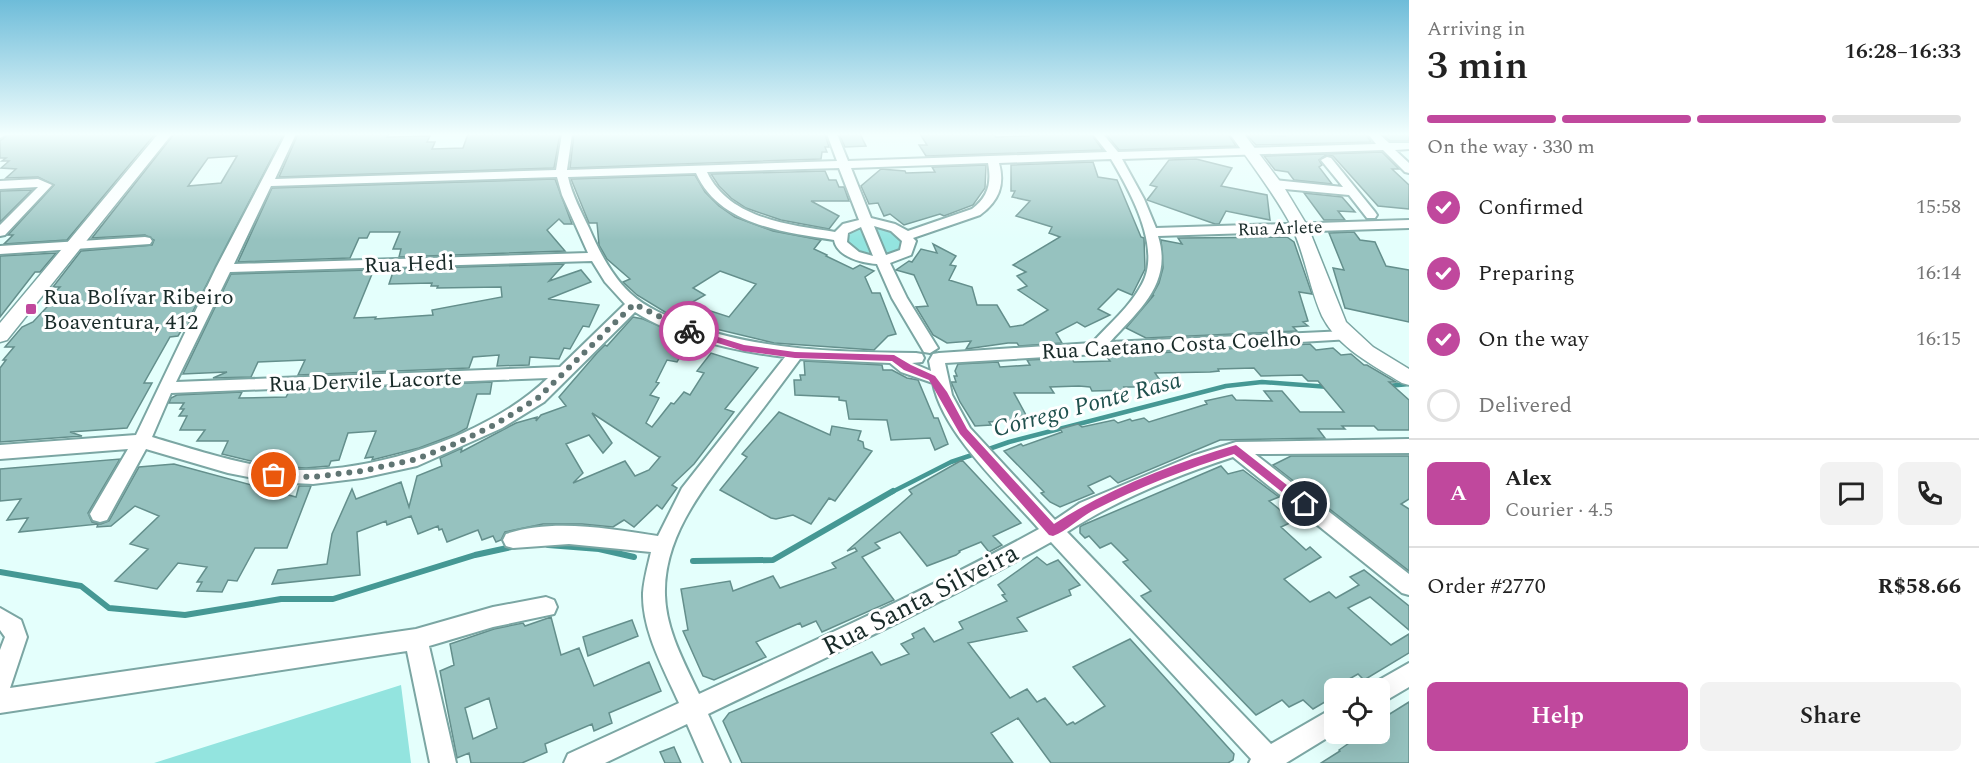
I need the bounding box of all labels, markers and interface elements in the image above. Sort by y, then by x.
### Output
text: Arriving in [1427,14,1525,44]
text: 16:28–16:33 [1844,35,1961,68]
text: 3 min [1427,37,1528,96]
text: On the way · 330 m [1427,132,1595,162]
icon: check [1427,191,1460,224]
text: Confirmed [1478,191,1584,224]
text: 15:58 [1916,192,1961,222]
street label: Rua Arlete [1237,214,1323,243]
street label: Rua Hedi [363,246,455,283]
icon: check [1427,257,1460,290]
text: Preparing [1478,257,1575,290]
text: 16:14 [1916,258,1961,288]
place label: Rua Bolívar Ribeiro Boaventura, 412 [43,281,234,339]
courier [659,301,719,361]
marker: Rua Bolívar Ribeiro Boaventura, 412 [24,302,38,316]
icon: bike [673,315,706,348]
street label: Rua Caetano Costa Coelho [1040,322,1302,369]
icon: check [1427,323,1460,356]
text: On the way [1478,323,1589,356]
text: 16:15 [1916,324,1961,354]
street label: Rua Dervile Lacorte [268,362,463,401]
water label: Córrego Ponte Rasa [989,363,1185,447]
text: Delivered [1478,389,1572,422]
pin [248,449,299,500]
icon: bag [257,458,290,491]
text: Alex [1505,462,1552,495]
button: chat [1820,462,1883,525]
button: phone [1898,462,1961,525]
text: A [1450,477,1467,510]
pin [1279,478,1330,529]
icon: home [1288,487,1321,520]
text: Courier · 4.5 [1505,495,1613,525]
street label: Rua Santa Silveira [815,532,1026,668]
text: Order #2770 [1427,570,1546,603]
text: R$58.66 [1877,570,1961,603]
map controls [1324,678,1390,744]
button: locate [1324,678,1390,744]
button: Help [1427,682,1688,751]
button: Share [1700,682,1961,751]

